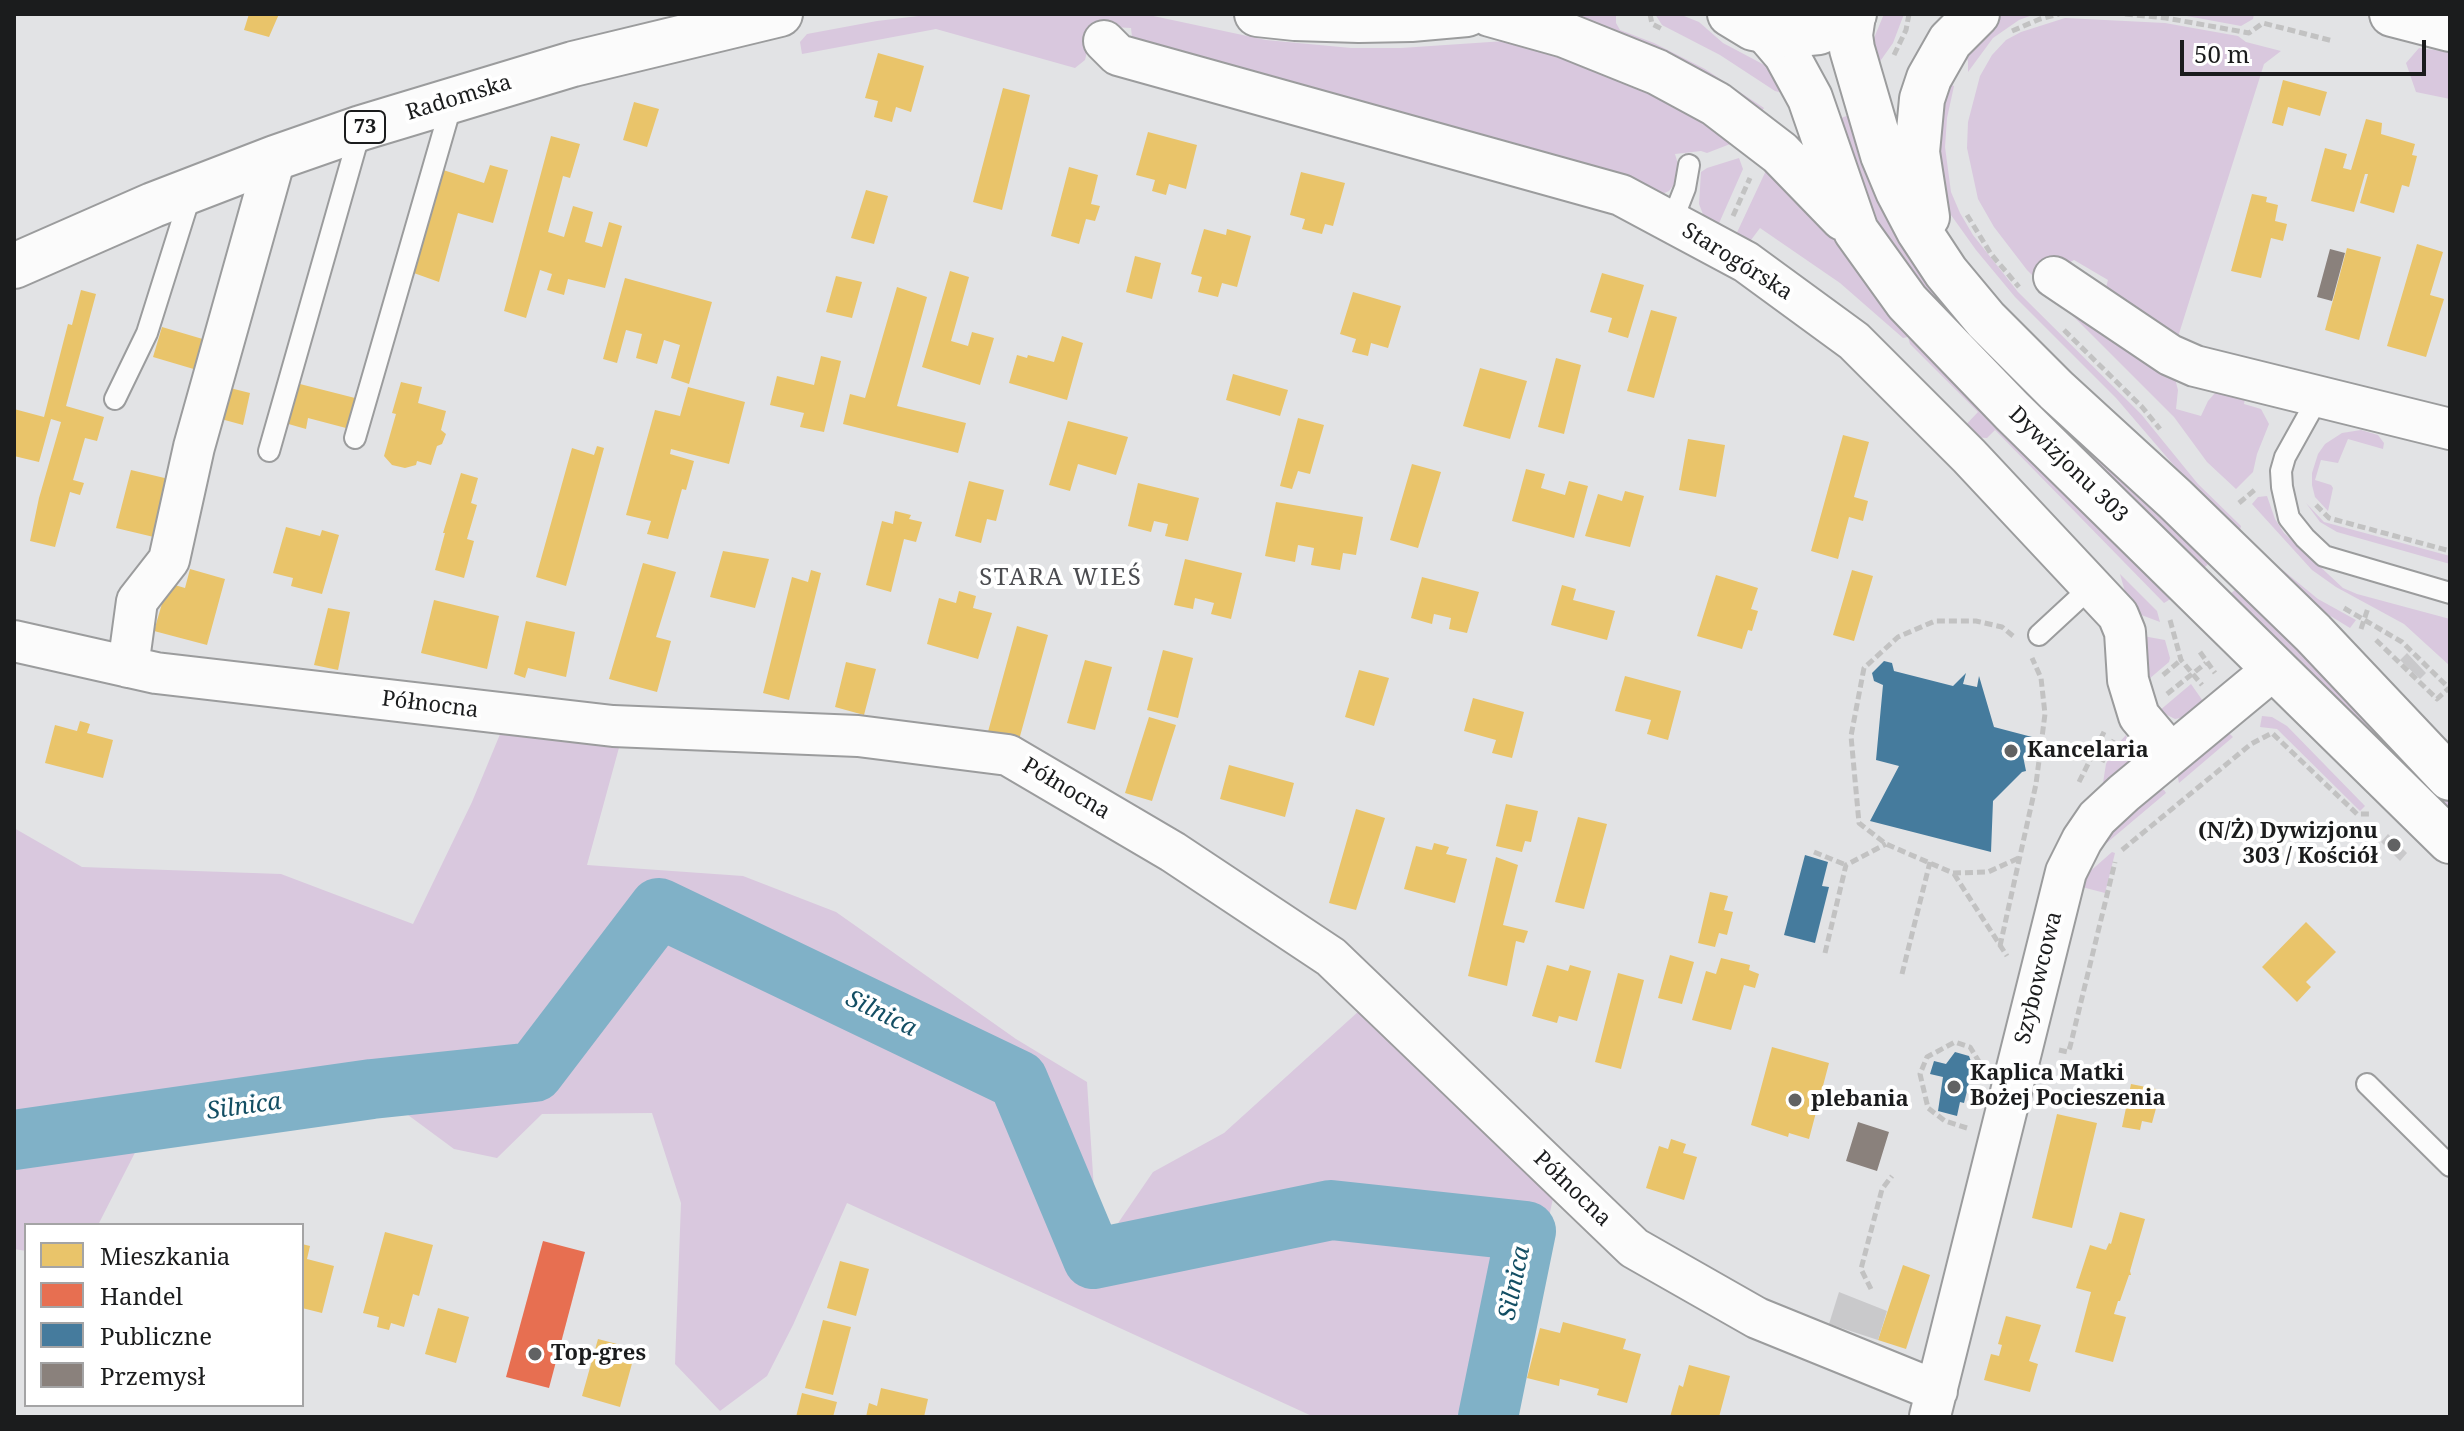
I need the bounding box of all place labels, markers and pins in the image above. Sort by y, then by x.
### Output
place label: Kancelaria [2027,738,2149,764]
marker: Kancelaria [2002,742,2020,760]
place label: (N/Ż) Dywizjonu 303 / Kościół [2198,819,2378,870]
marker: (N/Ż) Dywizjonu 303 / Kościół [2385,836,2403,854]
place label: Kaplica Matki Bożej Pocieszenia [1970,1061,2166,1112]
marker: Kaplica Matki Bożej Pocieszenia [1945,1078,1963,1096]
place label: plebania [1811,1087,1909,1113]
marker: plebania [1786,1091,1804,1109]
place label: Top-gres [551,1341,646,1367]
marker: Top-gres [526,1345,544,1363]

